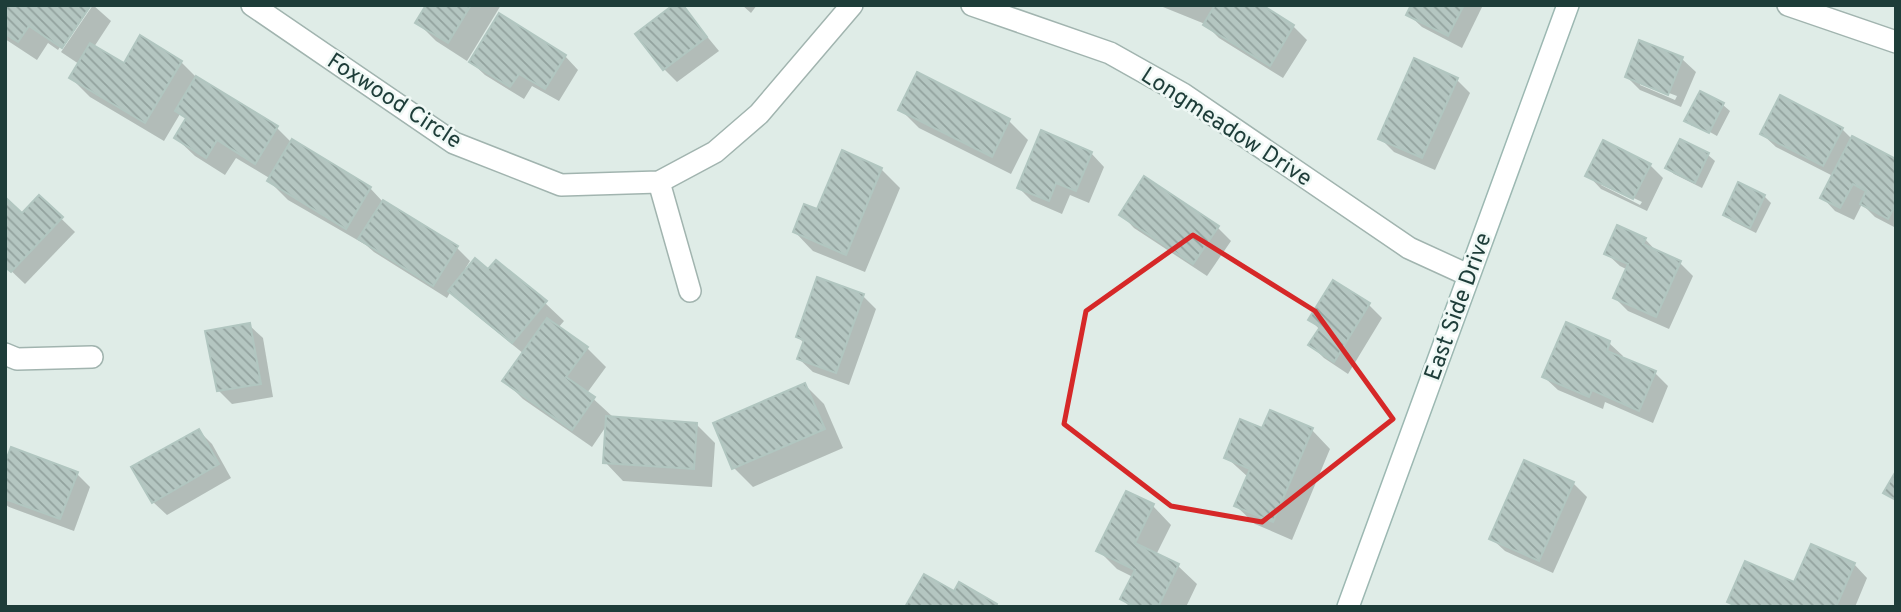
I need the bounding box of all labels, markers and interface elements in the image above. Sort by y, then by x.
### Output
street label: Foxwood Circle [321,48,467,156]
street label: Longmeadow Drive [1135,62,1317,194]
street label: East Side Drive [1419,229,1500,385]

